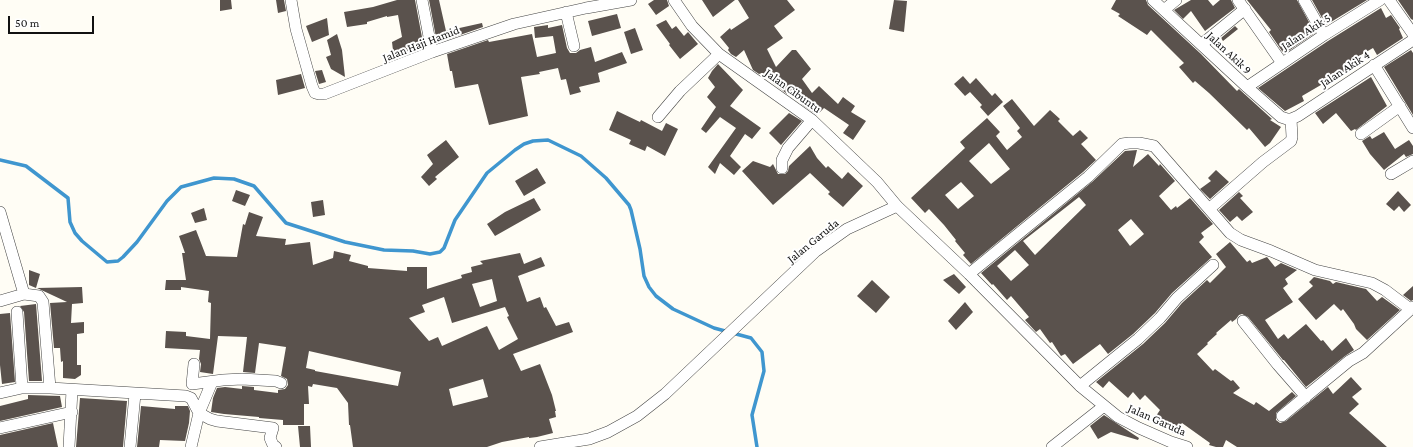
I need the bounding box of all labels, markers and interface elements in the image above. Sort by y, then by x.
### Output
scale bar [10,8,96,34]
street label: Jalan Akik 5 [1279,11,1333,53]
text: 50 m [15,16,39,30]
street label: Jalan Haji Hamid [381,23,461,65]
street label: Jalan Akik 9 [1204,29,1254,77]
street label: Jalan Akik 4 [1317,48,1373,90]
street label: Jalan Cibuntu [762,66,824,116]
street label: Jalan Garuda [784,216,842,266]
street label: Jalan Garuda [1126,401,1188,439]

